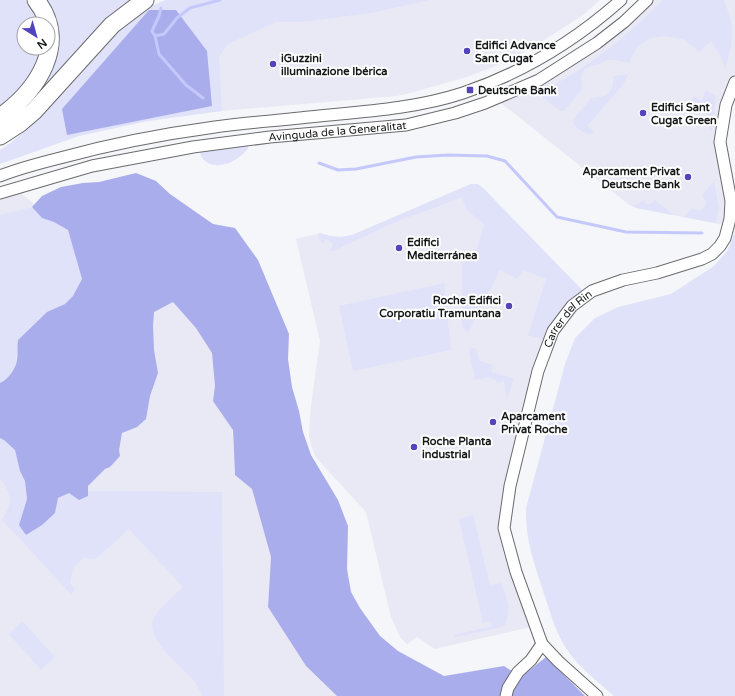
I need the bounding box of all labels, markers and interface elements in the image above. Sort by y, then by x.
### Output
north arrow [16,16,56,56]
text: N [34,36,49,51]
place label: Edifici Advance Sant Cugat [475,39,556,66]
marker: Edifici Advance Sant Cugat [462,46,472,56]
place label: iGuzzini illuminazione Ibérica [281,52,388,78]
marker: iGuzzini illuminazione Ibérica [268,59,278,69]
place label: Deutsche Bank [478,84,557,97]
marker: Deutsche Bank [465,85,475,95]
place label: Edifici Sant Cugat Green [651,101,717,128]
marker: Edifici Sant Cugat Green [638,108,648,118]
street label: Avinguda de la Generalitat [268,119,407,144]
place label: Aparcament Privat Deutsche Bank [582,165,681,191]
marker: Aparcament Privat Deutsche Bank [683,172,693,182]
place label: Edifici Mediterránea [407,236,477,262]
marker: Edifici Mediterránea [394,243,404,253]
street label: Carrer del Rin [541,287,595,350]
place label: Roche Edifici Corporatiu Tramuntana [379,294,501,321]
marker: Roche Edifici Corporatiu Tramuntana [504,301,514,311]
place label: Aparcament Privat Roche [501,410,568,436]
marker: Aparcament Privat Roche [488,417,498,427]
place label: Roche Planta industrial [422,435,491,461]
marker: Roche Planta industrial [409,442,419,452]

